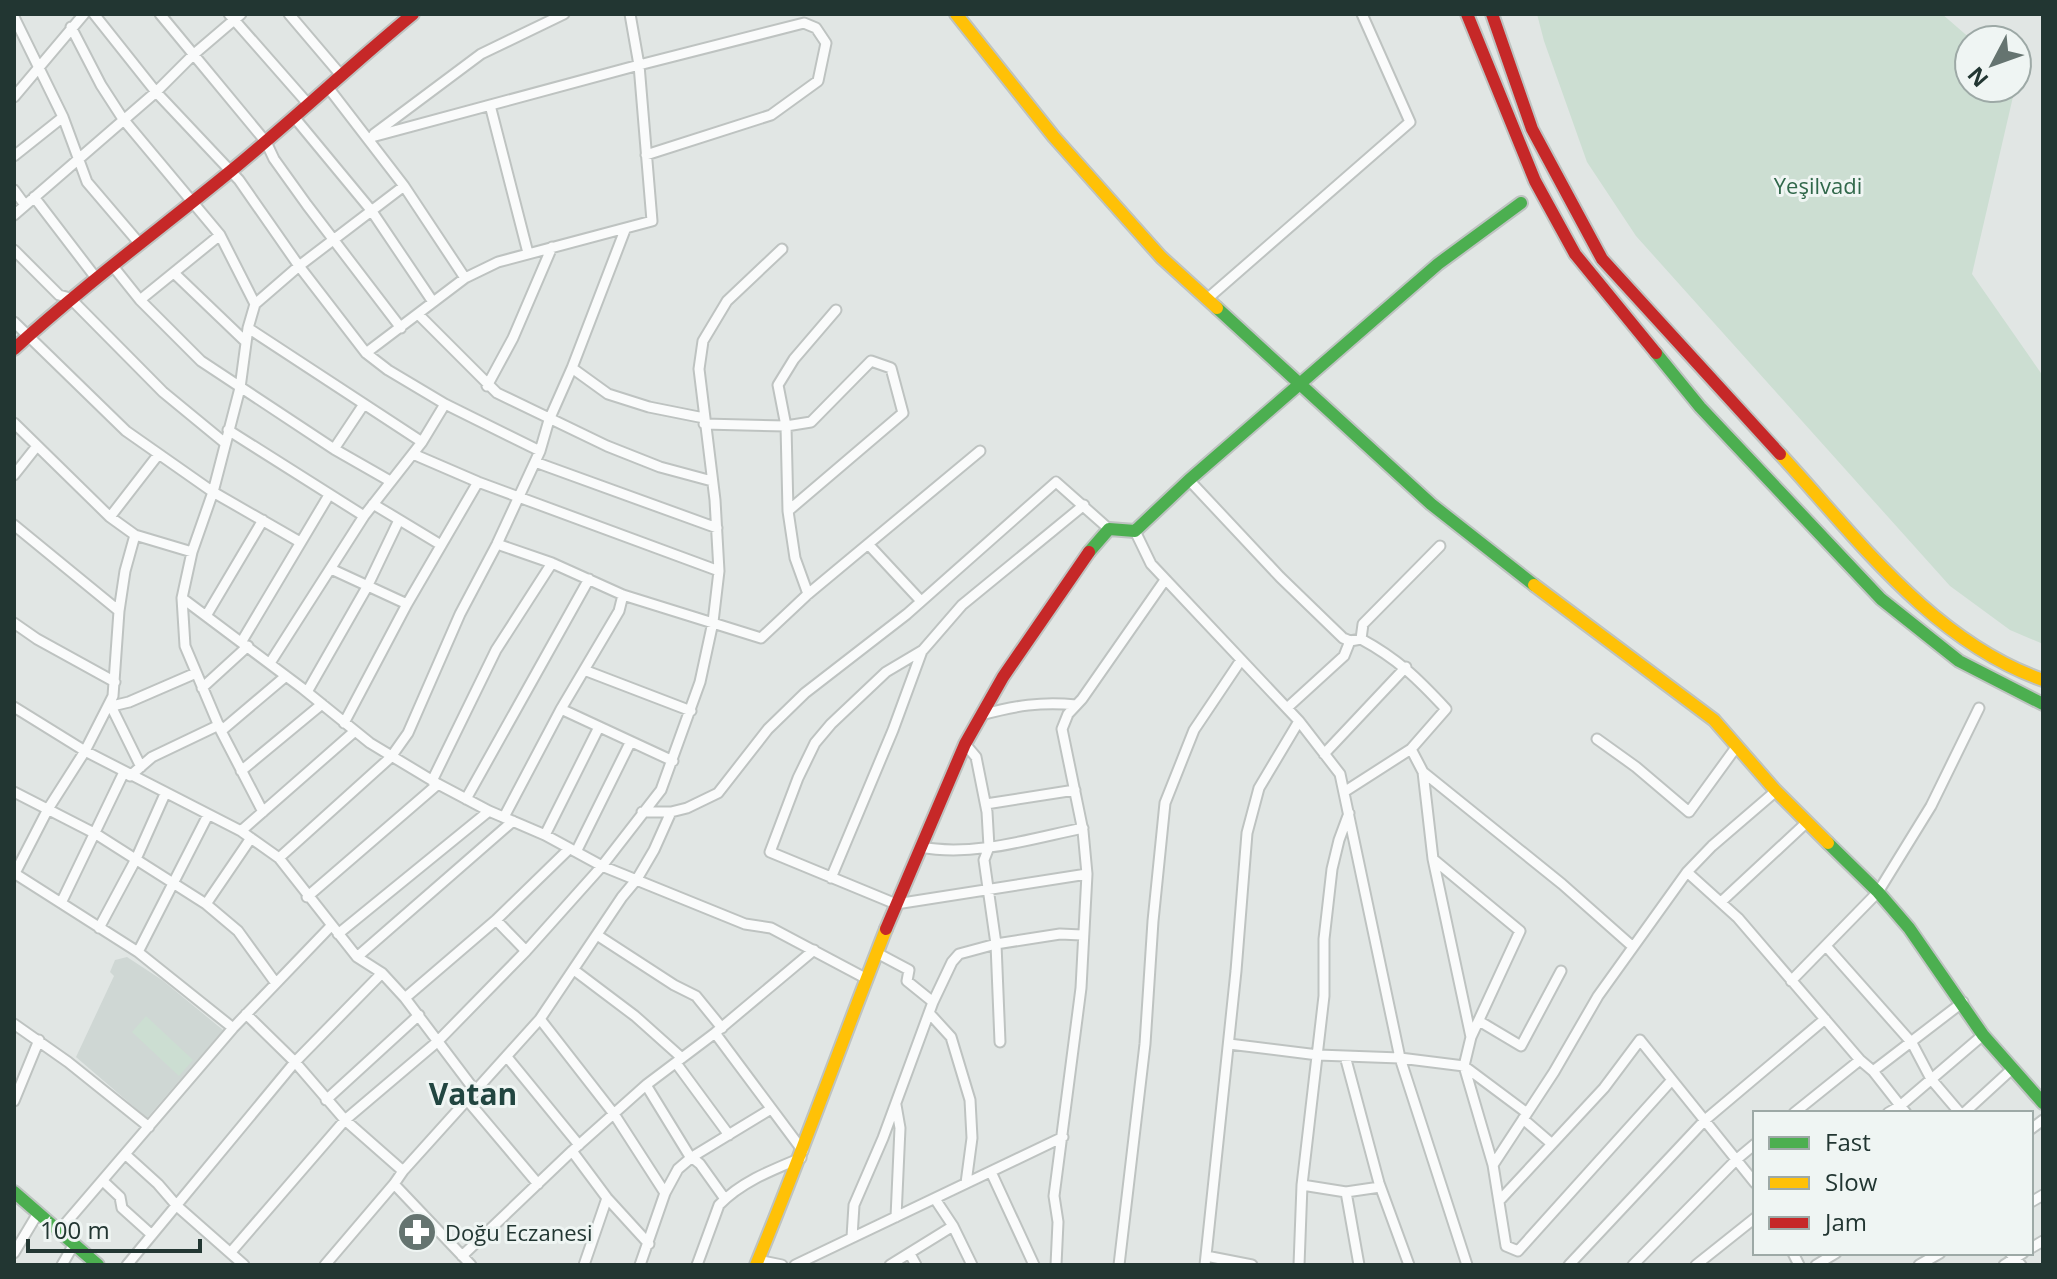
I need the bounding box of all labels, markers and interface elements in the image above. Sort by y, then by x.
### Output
north arrow [1953,24,2033,104]
text: N [1960,61,1994,94]
park label: Yeşilvadi [1774,170,1862,200]
district label: Vatan [429,1073,517,1114]
legend [1753,1111,2033,1255]
text: Fast [1825,1125,1871,1158]
text: Slow [1825,1165,1878,1198]
scale bar [28,1203,200,1253]
text: Jam [1823,1205,1867,1238]
pharmacy icon: Doğu Eczanesi [396,1211,438,1253]
text: 100 m [40,1213,110,1246]
place label: Doğu Eczanesi [445,1217,593,1247]

